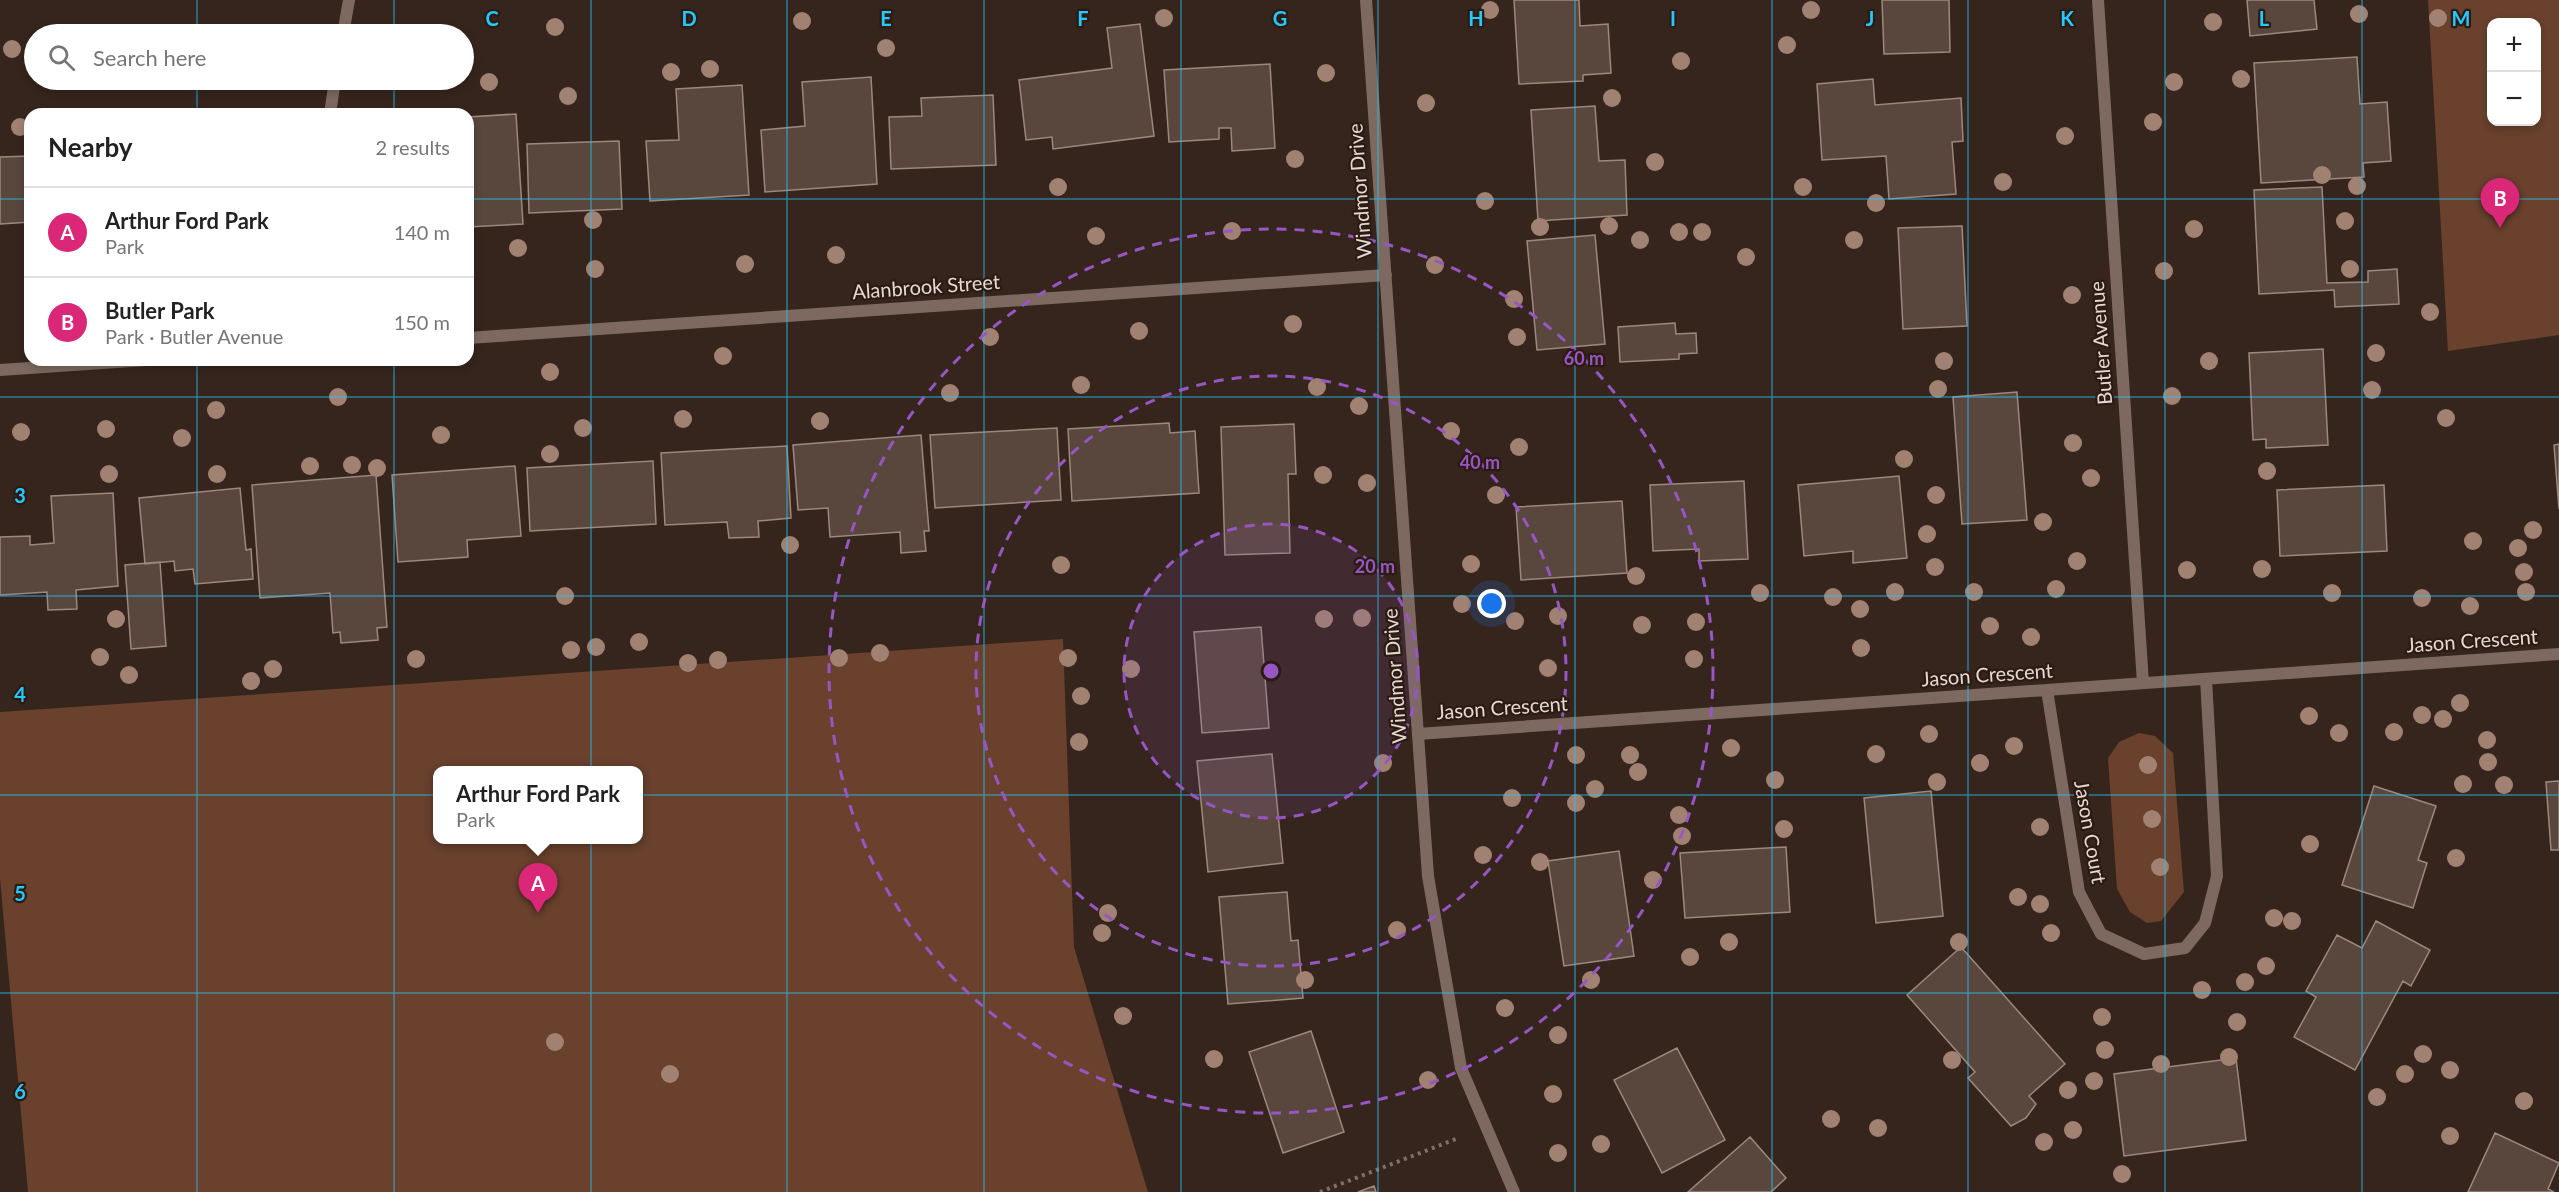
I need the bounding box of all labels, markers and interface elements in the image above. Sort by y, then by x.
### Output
text: C [485,6,499,30]
text: D [681,6,697,30]
text: E [880,6,892,30]
text: F [1077,6,1089,30]
text: G [1273,6,1287,30]
text: H [1468,6,1484,30]
text: I [1670,6,1676,30]
text: J [1866,6,1874,30]
text: K [2060,6,2074,30]
text: L [2259,6,2270,30]
text: M [2452,6,2470,30]
map controls [2487,18,2541,126]
button: + [2487,18,2541,72]
search box [24,24,474,90]
icon: search [45,41,78,74]
text: Search here [93,44,206,71]
button: − [2487,72,2541,126]
street label: Windmor Drive [1342,123,1376,259]
text: Nearby [48,131,133,163]
text: 2 results [375,135,450,159]
pin: B [2480,178,2520,228]
text: Arthur Ford Park [105,207,269,234]
text: A [61,220,74,244]
text: 140 m [394,220,450,244]
text: Park [105,234,144,258]
street label: Alanbrook Street [851,269,1001,303]
street label: Butler Avenue [2084,280,2116,406]
text: Butler Park [105,297,215,324]
text: B [61,310,74,334]
text: 150 m [394,310,450,334]
text: Park · Butler Avenue [105,324,283,348]
text: 60 m [1564,347,1604,369]
text: 40 m [1460,451,1500,473]
text: 3 [14,483,26,507]
text: 20 m [1355,555,1395,577]
your location [1477,589,1506,618]
street label: Windmor Drive [1377,608,1411,744]
street label: Jason Crescent [2405,623,2538,657]
street label: Jason Crescent [1920,657,2053,691]
centre of rings [1261,661,1281,681]
text: 4 [14,682,26,706]
street label: Jason Crescent [1435,690,1568,724]
popup [433,766,643,844]
street label: Jason Court [2070,778,2112,885]
text: Arthur Ford Park [456,780,620,807]
text: Park [456,807,495,831]
pin: A [518,864,558,913]
text: 5 [14,881,26,905]
text: 6 [14,1079,26,1103]

